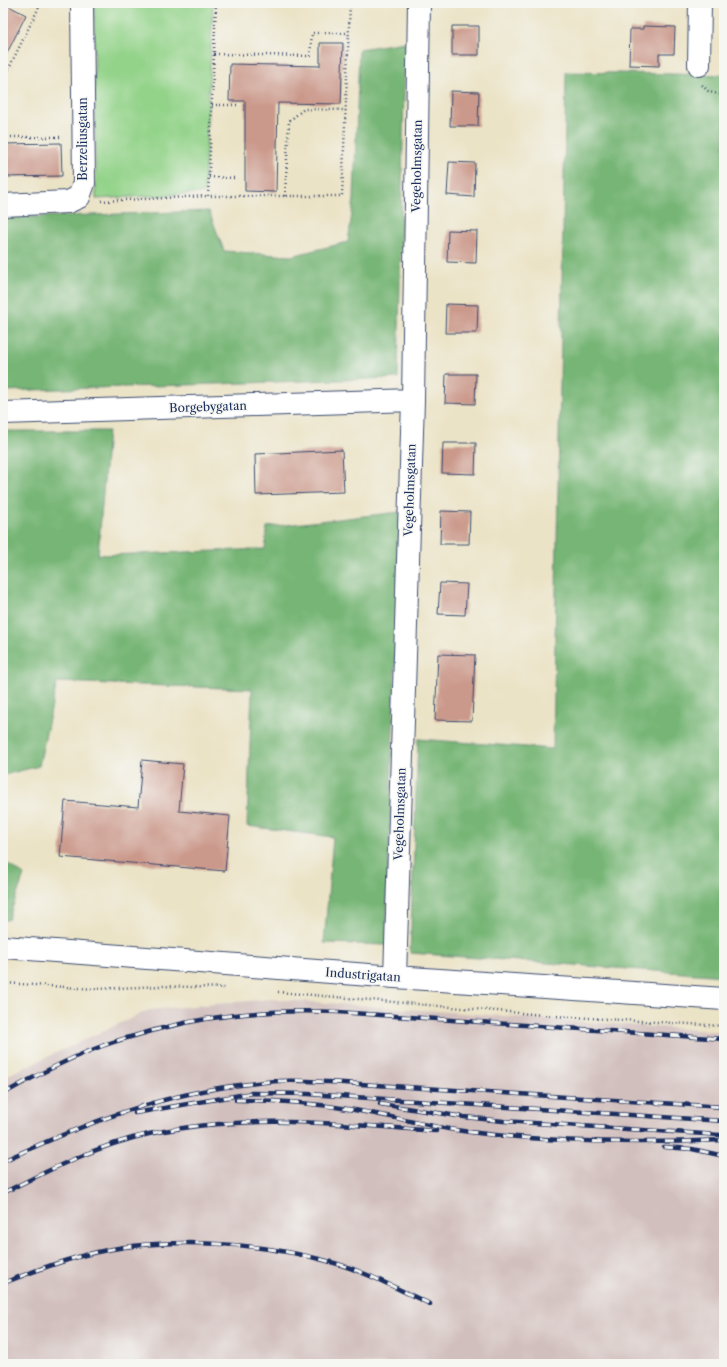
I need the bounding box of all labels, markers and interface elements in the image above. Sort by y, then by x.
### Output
street label: Berzeliusgatan [75,97,90,181]
street label: Vegeholmsgatan [408,119,425,214]
street label: Borgebygatan [169,398,248,415]
street label: Vegeholmsgatan [400,443,419,538]
street label: Vegeholmsgatan [390,767,409,862]
street label: Industrigatan [325,964,402,985]

